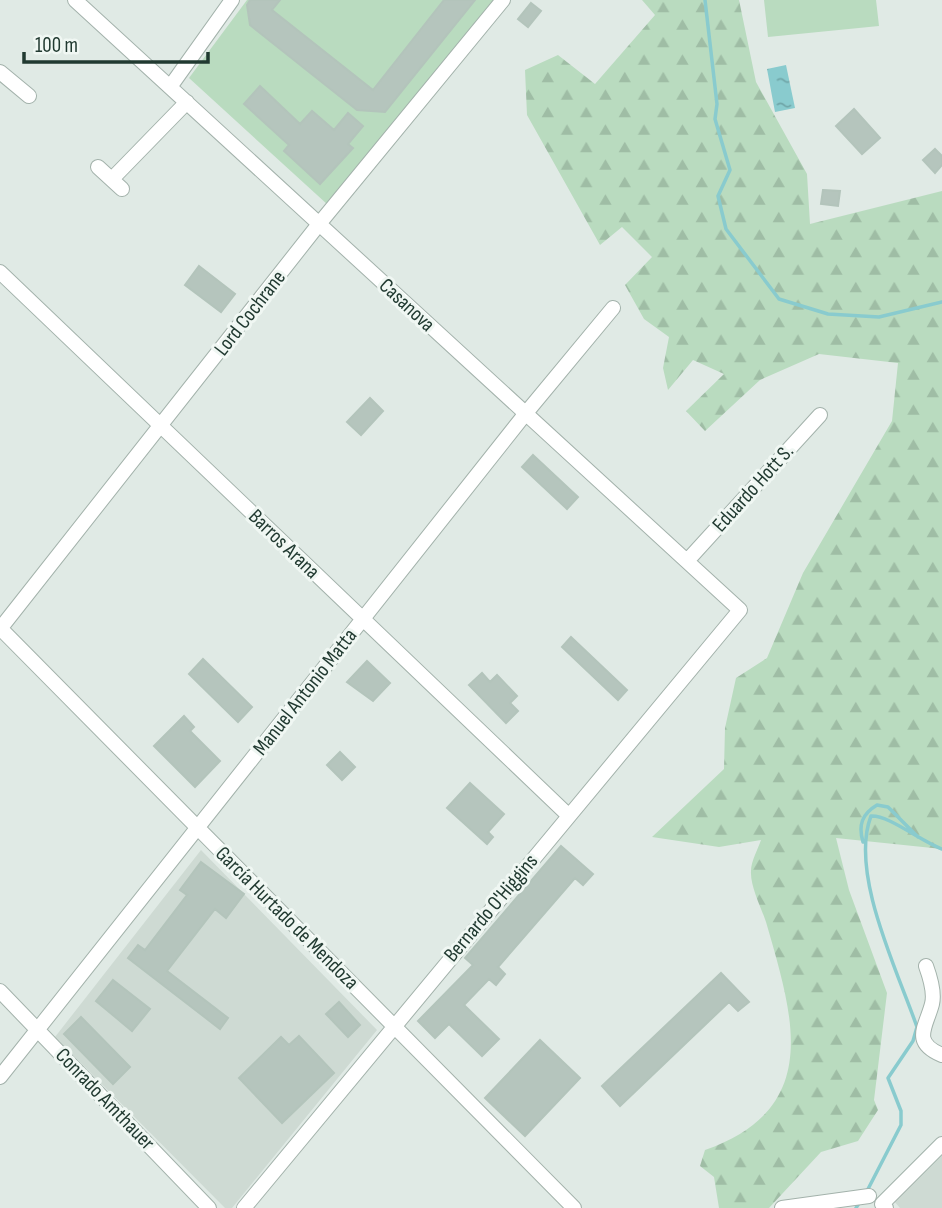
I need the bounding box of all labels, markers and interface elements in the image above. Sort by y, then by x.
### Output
scale bar [24,21,208,65]
text: 100 m [35,33,78,58]
street label: Lord Cochrane [209,265,291,361]
street label: Casanova [374,273,440,337]
street label: Eduardo Hott S. [707,439,799,537]
street label: Barros Arana [243,504,325,584]
street label: Manuel Antonio Matta [248,624,362,760]
street label: García Hurtado de Mendoza [210,841,364,995]
street label: Bernardo O'Higgins [439,849,543,967]
street label: Conrado Amthauer [50,1043,160,1155]

